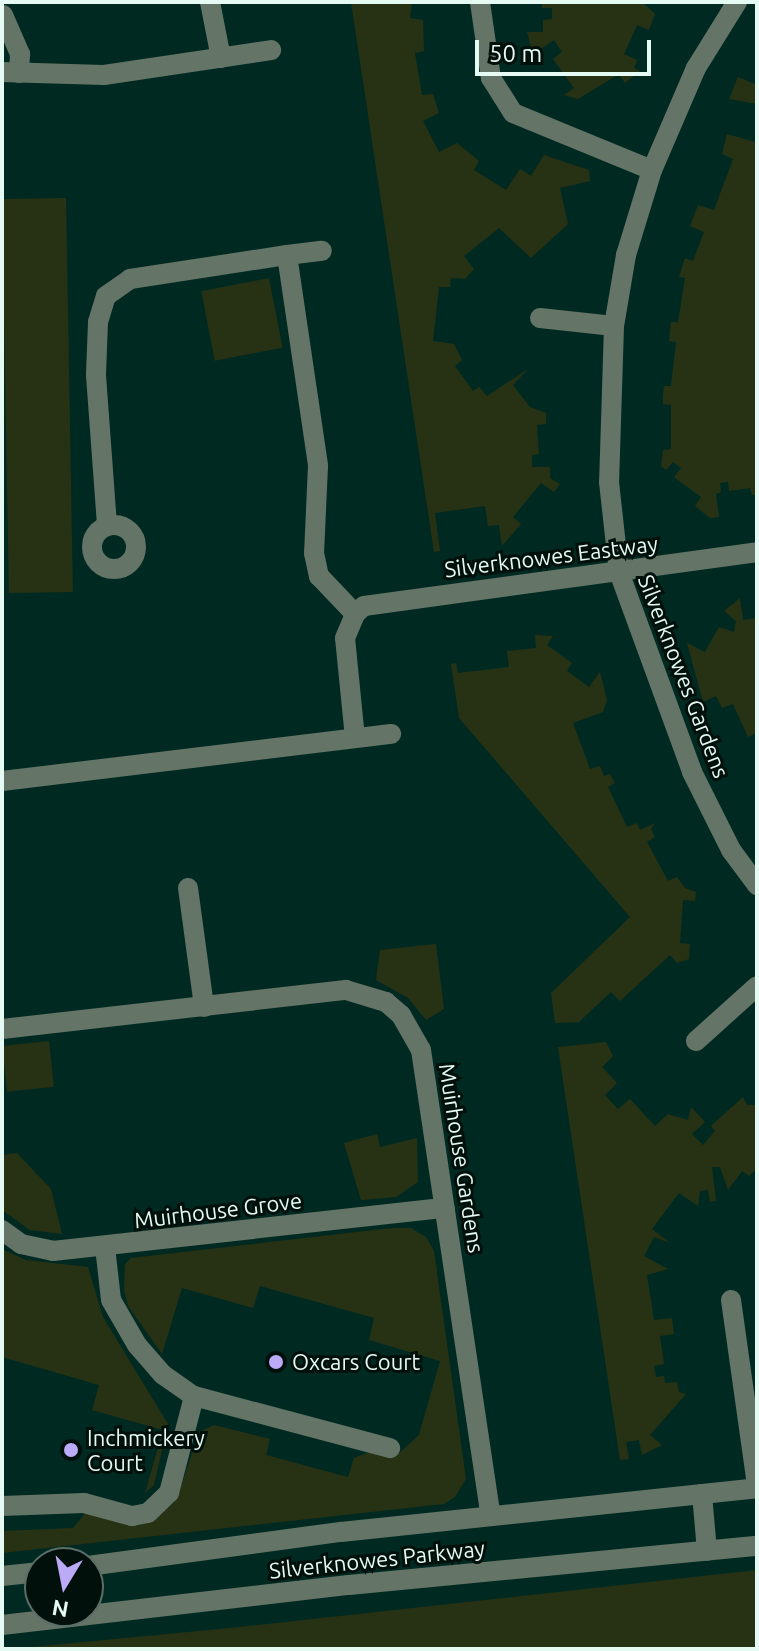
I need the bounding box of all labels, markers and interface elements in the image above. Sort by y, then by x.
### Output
scale bar [479,24,655,74]
text: 50 m [489,40,542,67]
street label: Silverknowes Eastway [443,530,659,582]
street label: Silverknowes Gardens [633,571,735,781]
street label: Muirhouse Gardens [434,1061,490,1255]
street label: Muirhouse Grove [133,1187,303,1233]
place label: Oxcars Court [292,1349,420,1375]
marker: Oxcars Court [267,1353,285,1371]
place label: Inchmickery Court [87,1424,205,1476]
marker: Inchmickery Court [62,1441,80,1459]
street label: Silverknowes Parkway [268,1535,486,1583]
north arrow [24,1547,104,1627]
text: N [50,1595,70,1623]

